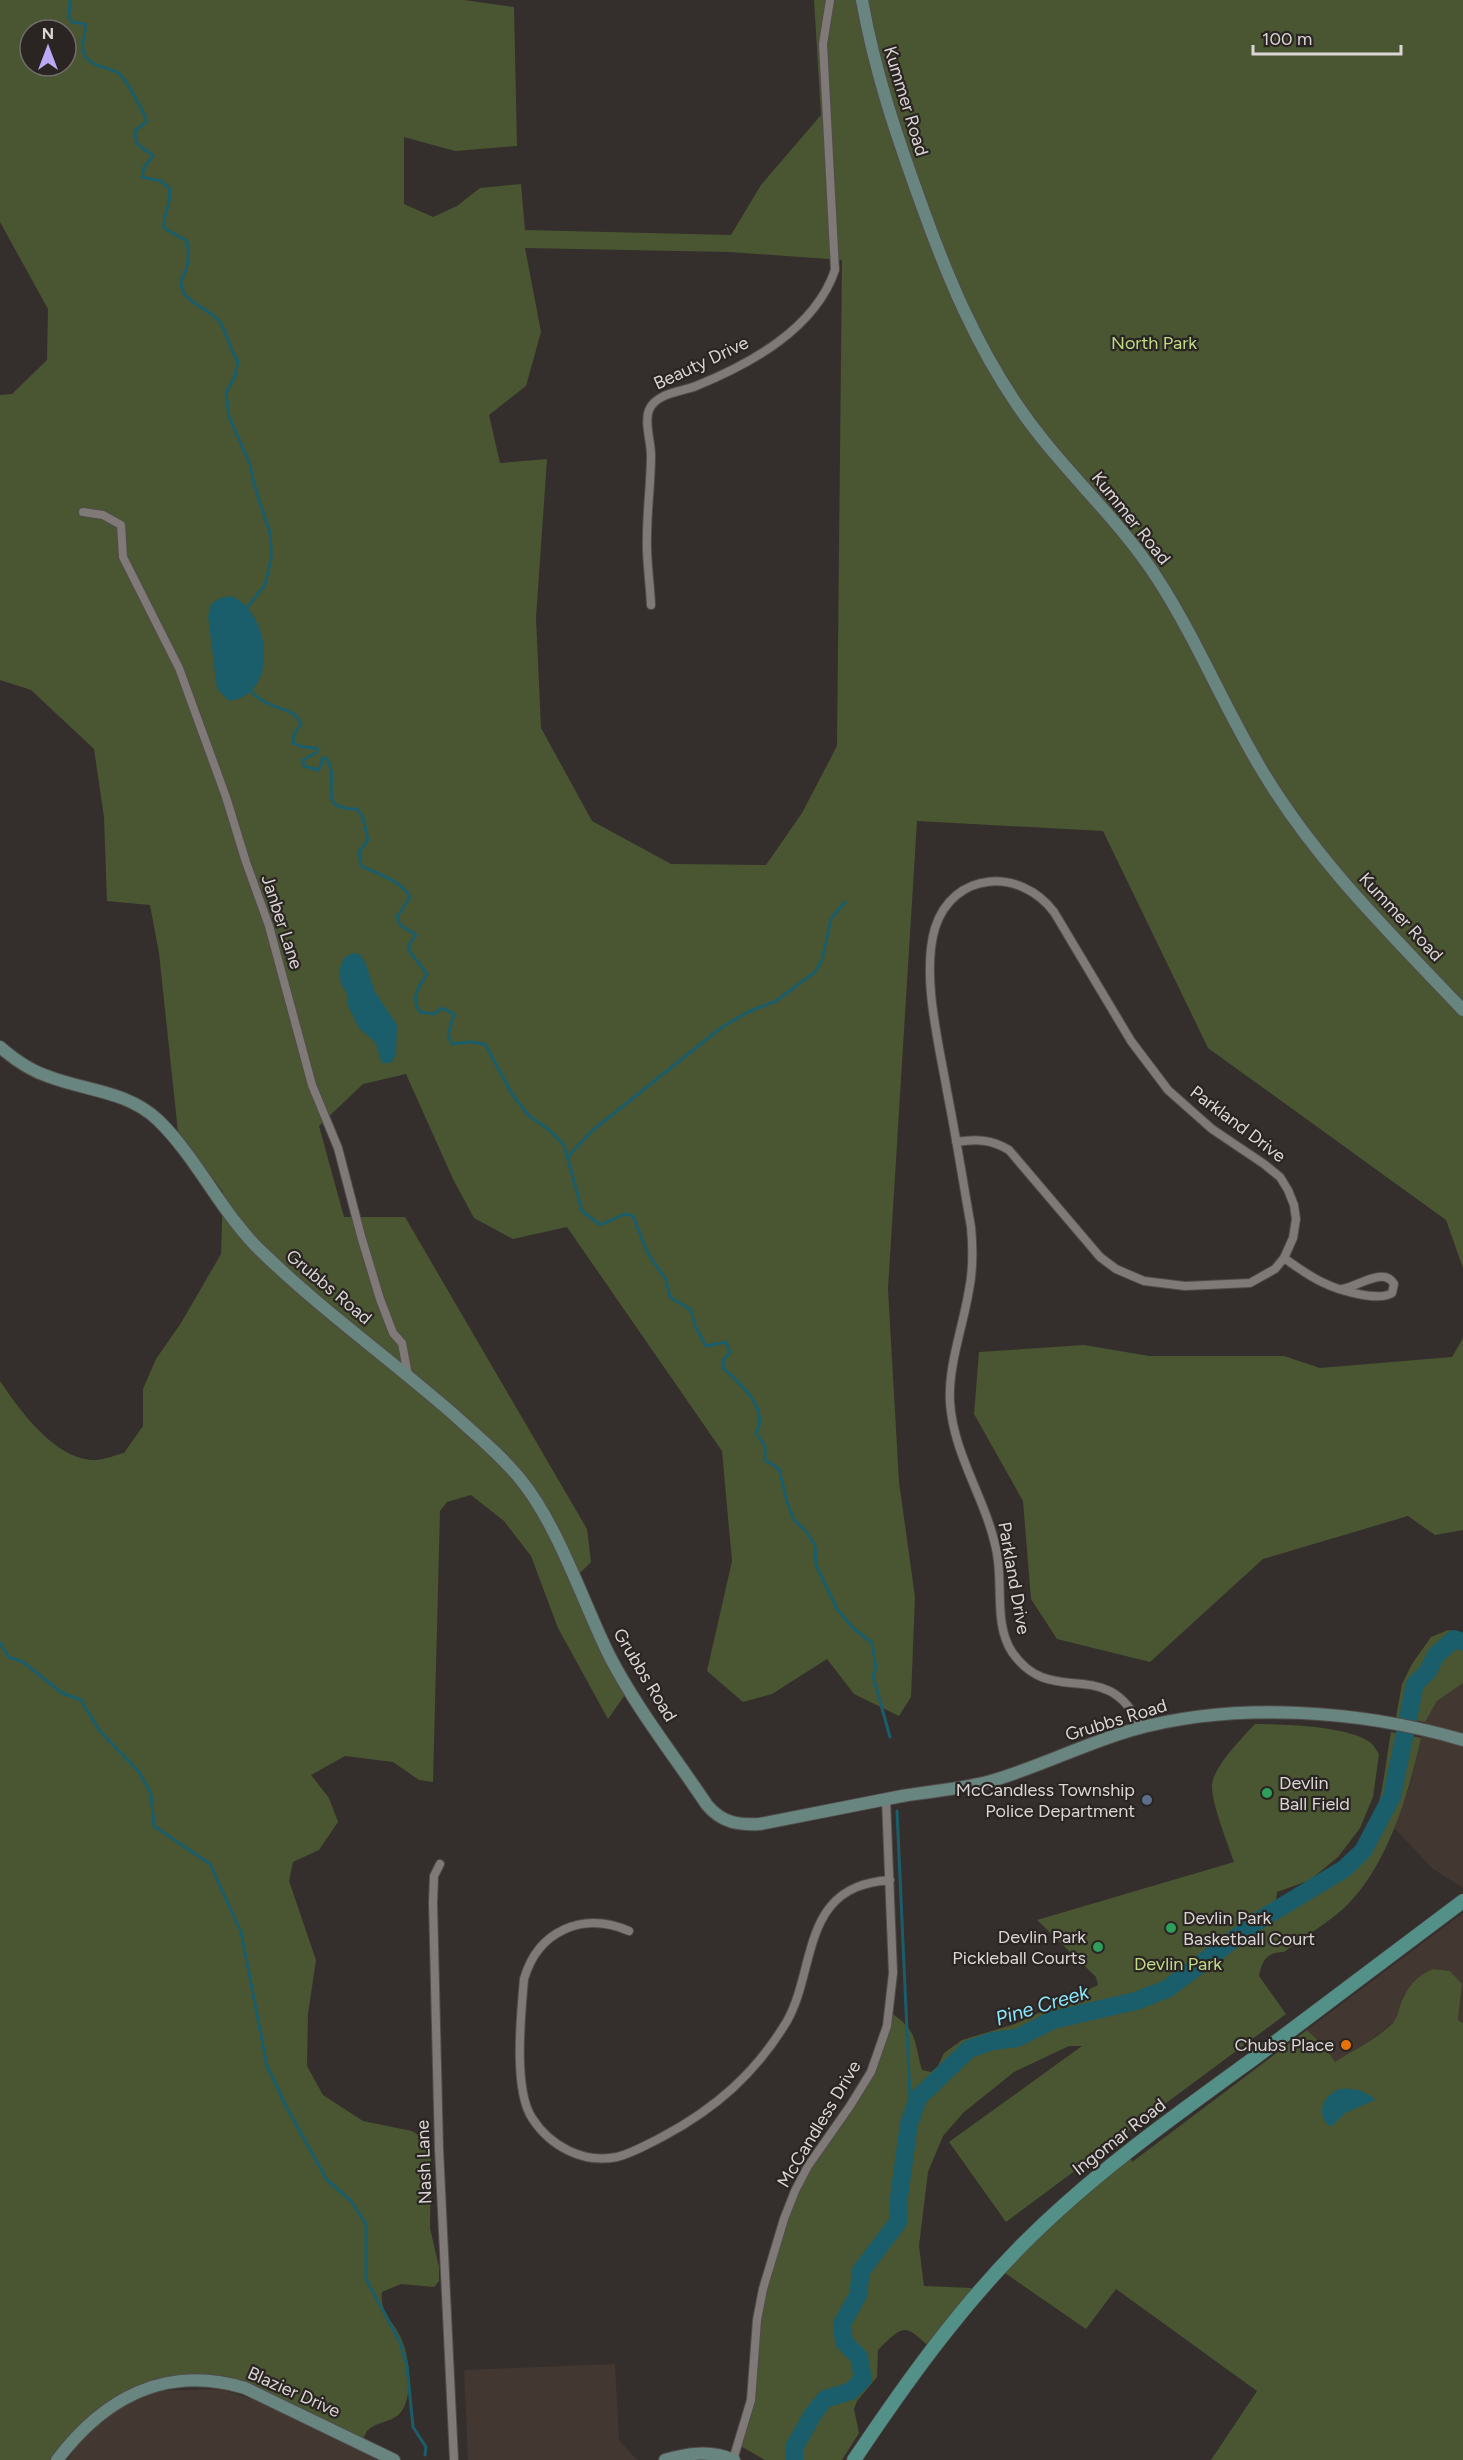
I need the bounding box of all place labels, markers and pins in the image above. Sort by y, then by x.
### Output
place label: Devlin Ball Field [1279,1772,1350,1815]
place label: McCandless Township Police Department [956,1779,1135,1822]
marker: Devlin Ball Field [1260,1786,1274,1800]
marker: McCandless Township Police Department [1140,1793,1154,1807]
place label: Devlin Park Basketball Court [1183,1907,1315,1950]
marker: Devlin Park Basketball Court [1164,1921,1178,1935]
place label: Devlin Park Pickleball Courts [952,1926,1086,1969]
marker: Devlin Park Pickleball Courts [1091,1940,1105,1954]
place label: Chubs Place [1234,2034,1334,2056]
marker: Chubs Place [1339,2038,1353,2052]

